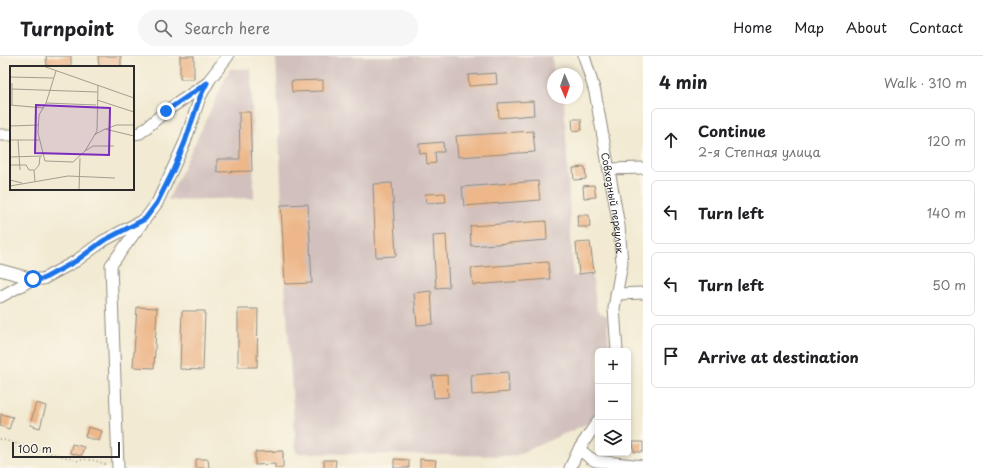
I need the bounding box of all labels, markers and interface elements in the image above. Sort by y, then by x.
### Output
search box [138,10,418,46]
text: Turnpoint [20,14,114,42]
text: Search here [184,16,270,39]
icon: search [152,17,174,39]
text: Home [733,17,772,38]
text: Map [794,17,824,38]
text: About [846,17,887,38]
text: Contact [909,17,963,38]
inset map [10,66,134,190]
north arrow [547,68,583,104]
text: 4 min [659,69,707,95]
text: Walk · 310 m [884,73,967,92]
route end [157,102,175,120]
text: Continue [698,119,766,142]
icon: ahead [660,129,682,151]
text: 120 m [927,131,966,150]
text: 2-я Степная улица [698,142,821,161]
street label: Совхозный переулок [598,151,629,254]
icon: left [660,201,682,223]
text: Turn left [698,201,764,224]
text: 140 m [927,203,966,222]
route start [24,270,42,288]
icon: left [660,273,682,295]
text: Turn left [698,273,764,296]
text: 50 m [932,275,966,294]
icon: arrive [660,345,682,367]
text: Arrive at destination [698,345,859,368]
map controls [595,348,631,456]
button: + [595,348,631,384]
button: − [595,384,631,420]
button: layers [595,420,631,456]
scale bar [12,440,120,459]
text: 100 m [18,440,52,457]

